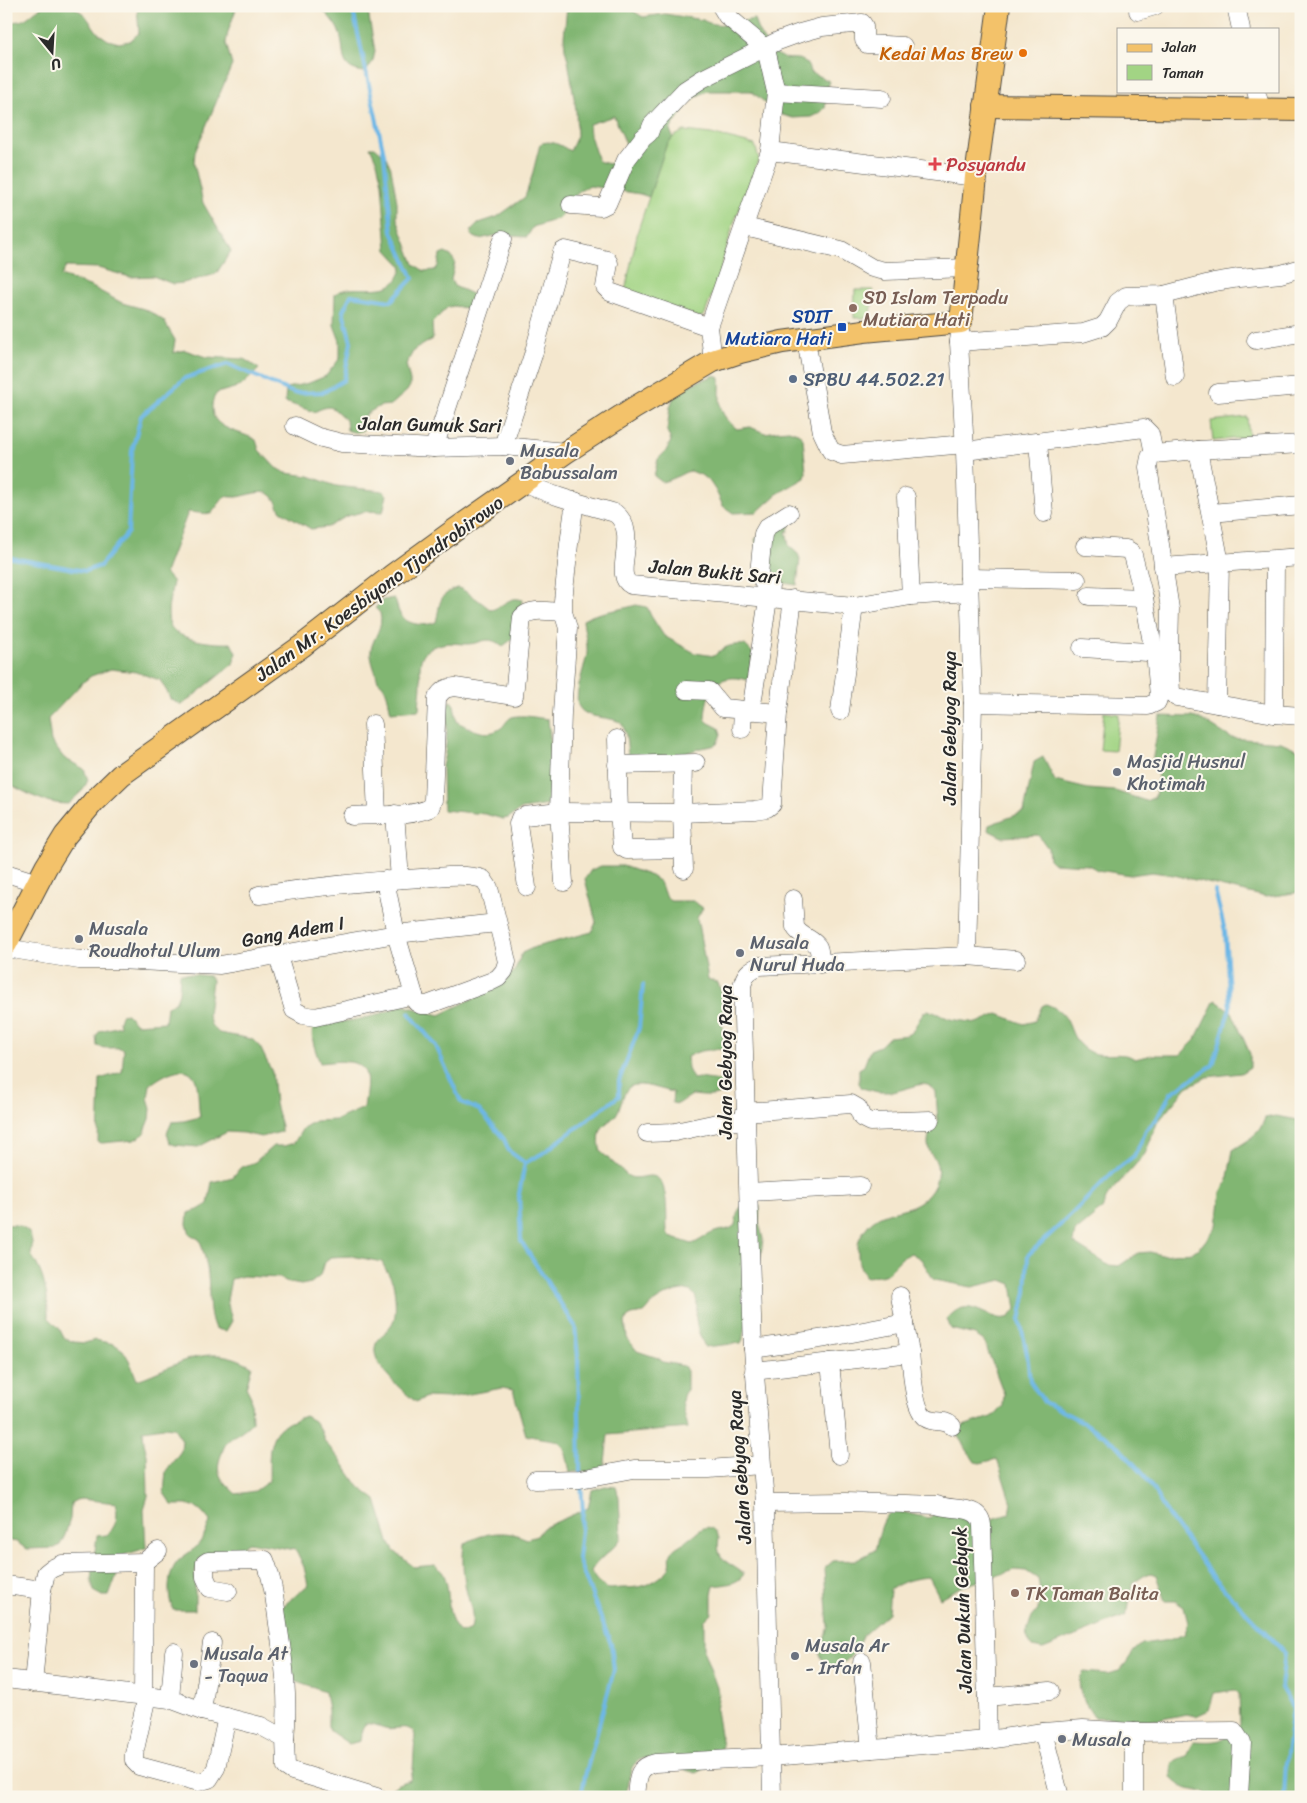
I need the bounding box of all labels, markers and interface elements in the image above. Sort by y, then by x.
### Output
north arrow [28,28,78,78]
legend [1117,28,1280,92]
text: Jalan [1161,34,1196,60]
place label: Kedai Mas Brew [880,37,1014,70]
marker: Kedai Mas Brew [1017,47,1029,59]
text: U [47,51,64,77]
text: Taman [1162,60,1204,86]
place label: Posyandu [946,148,1026,181]
marker: Posyandu [928,157,942,171]
place label: SD Islam Terpadu Mutiara Hati [863,281,1008,336]
place label: SDIT Mutiara Hati [725,300,834,355]
marker: SD Islam Terpadu Mutiara Hati [847,302,859,314]
marker: SDIT Mutiara Hati [836,321,848,333]
place label: SPBU 44.502.21 [803,363,945,396]
marker: SPBU 44.502.21 [787,373,799,385]
street label: Jalan Gumuk Sari [357,407,503,442]
place label: Musala Babussalam [520,434,618,489]
marker: Musala Babussalam [504,455,516,467]
street label: Jalan Mr. Koesbiyono Tjondrobirowo [247,486,511,691]
street label: Jalan Bukit Sari [647,549,783,594]
street label: Jalan Gebyog Raya [933,650,966,806]
place label: Masjid Husnul Khotimah [1127,745,1246,800]
marker: Masjid Husnul Khotimah [1111,766,1123,778]
street label: Gang Adem I [239,906,347,957]
place label: Musala Roudhotul Ulum [89,912,221,967]
place label: Musala Nurul Huda [750,926,845,981]
marker: Musala Roudhotul Ulum [73,933,85,945]
marker: Musala Nurul Huda [734,947,746,959]
street label: Jalan Gebyog Raya [709,984,742,1140]
street label: Jalan Gebyog Raya [718,1388,761,1546]
street label: Jalan Dukuh Gebyok [943,1525,982,1695]
place label: TK Taman Balita [1025,1577,1159,1610]
marker: TK Taman Balita [1009,1587,1021,1599]
place label: Musala Ar - Irfan [805,1629,890,1684]
place label: Musala At - Taqwa [204,1637,289,1692]
marker: Musala Ar - Irfan [789,1650,801,1662]
marker: Musala At - Taqwa [188,1658,200,1670]
place label: Musala [1072,1723,1131,1756]
marker: Musala [1056,1733,1068,1745]

